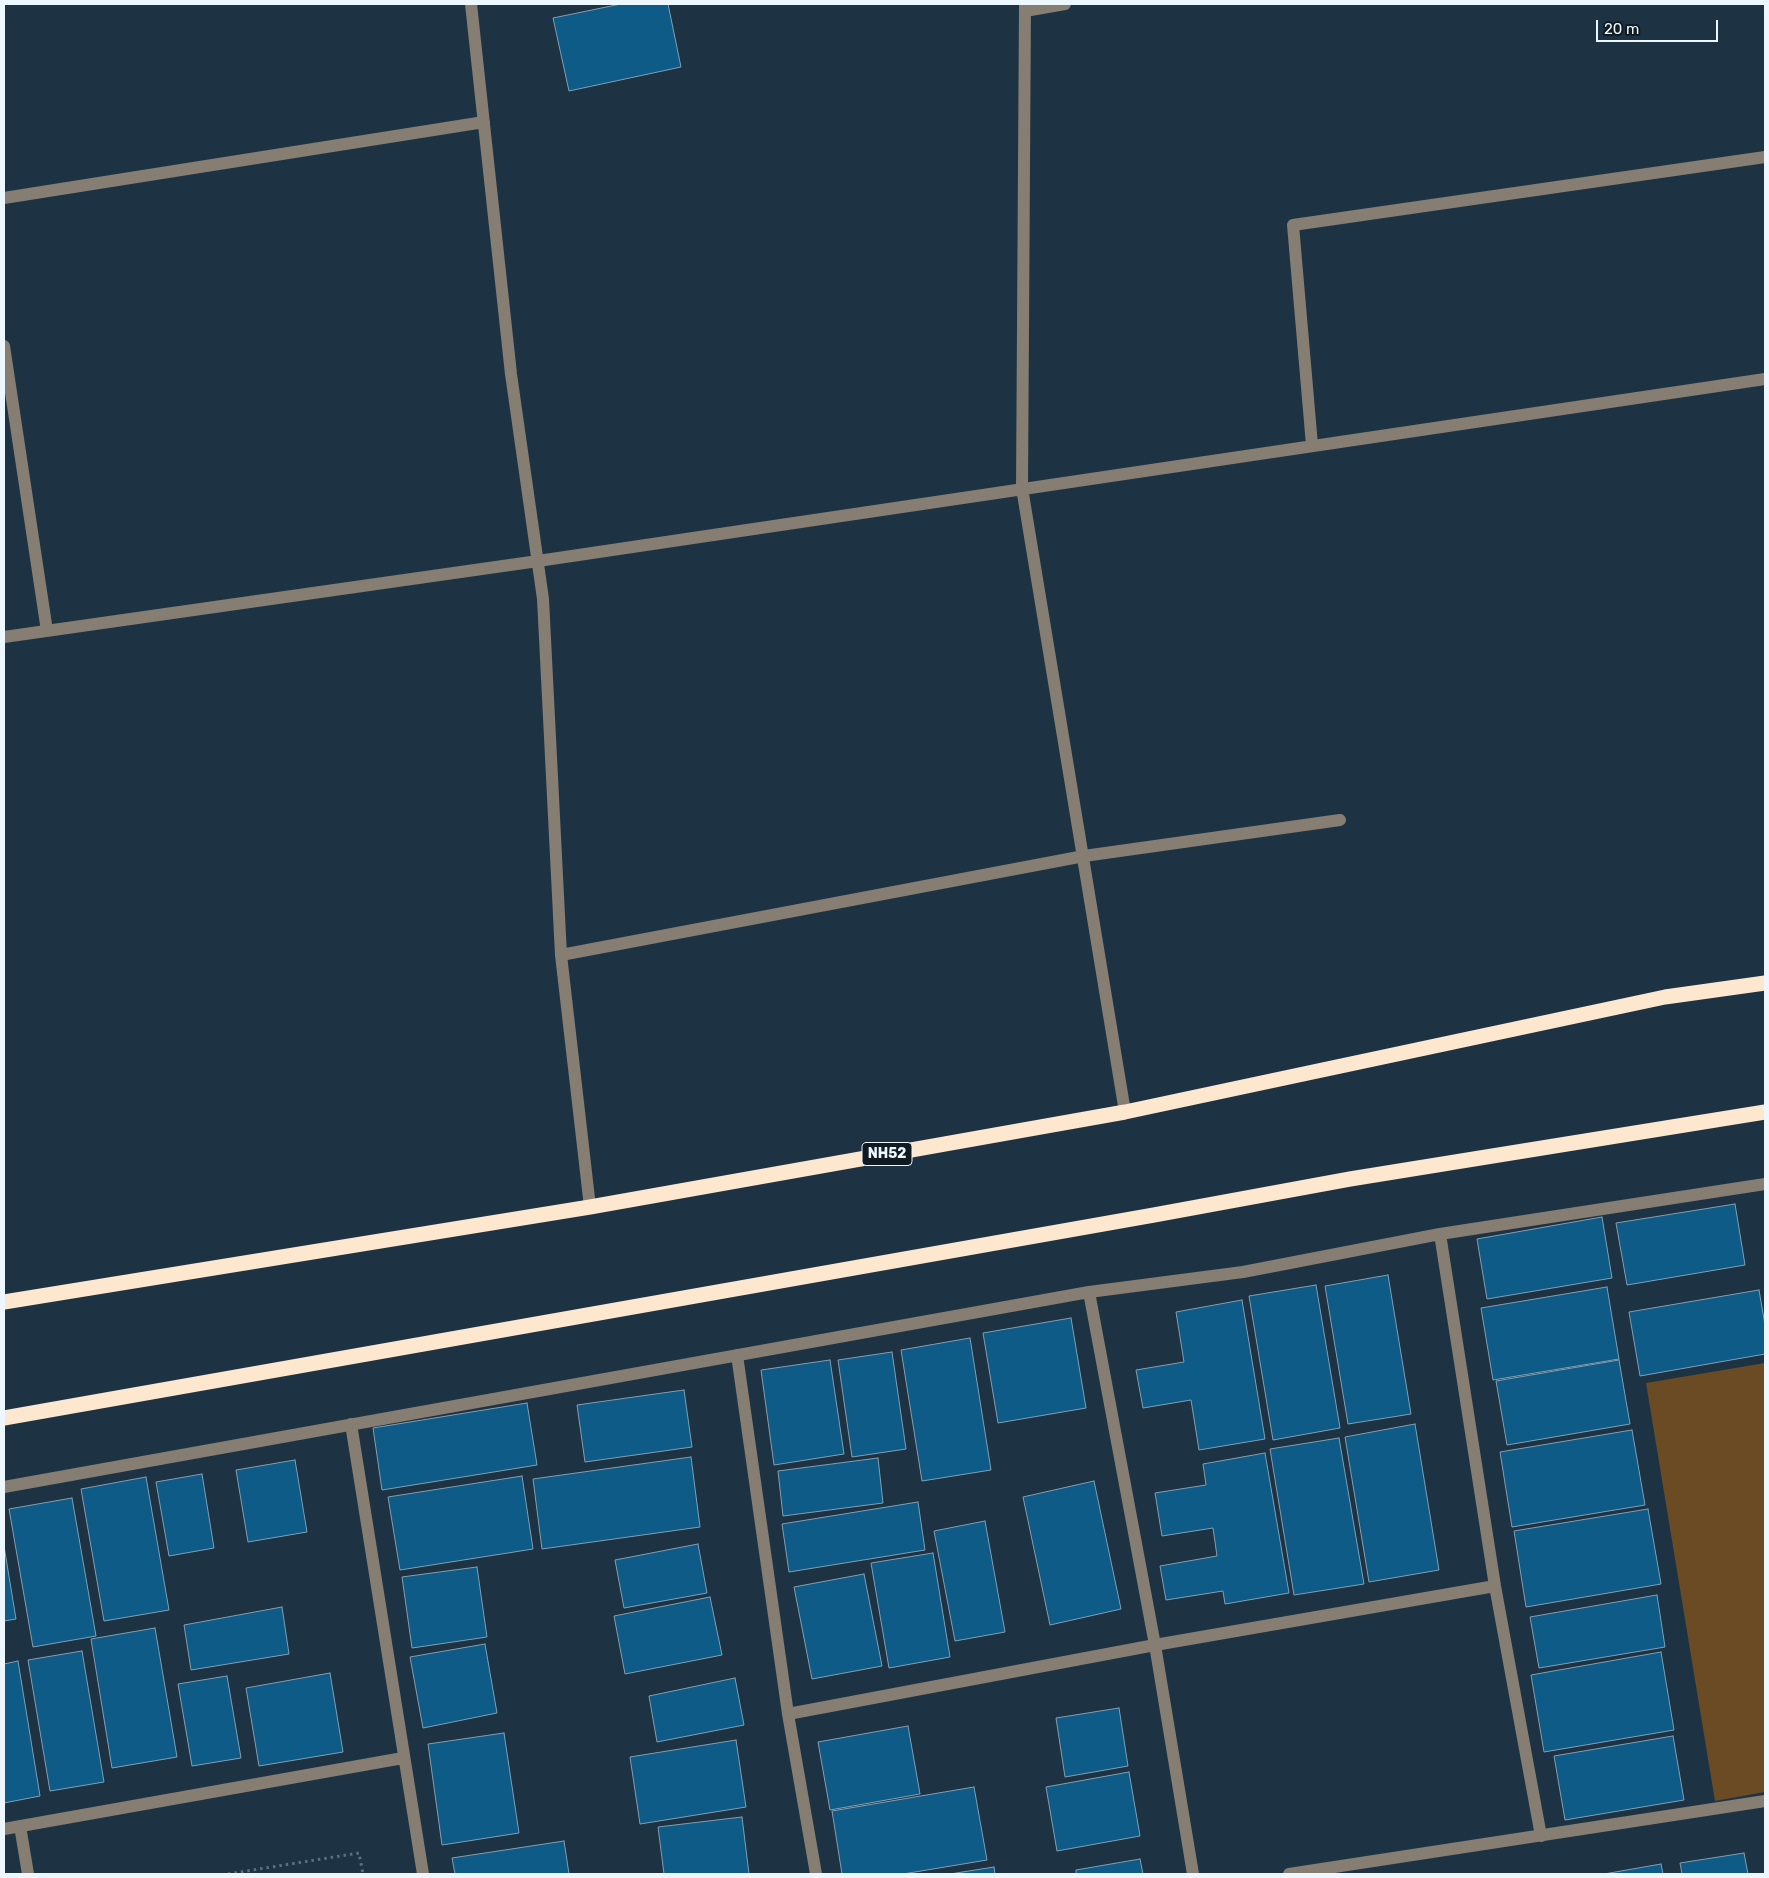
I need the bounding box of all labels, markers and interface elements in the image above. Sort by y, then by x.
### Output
scale bar [1599,10,1722,42]
text: 20 m [1604,20,1639,38]
road number: NH52 [862,1142,912,1166]

